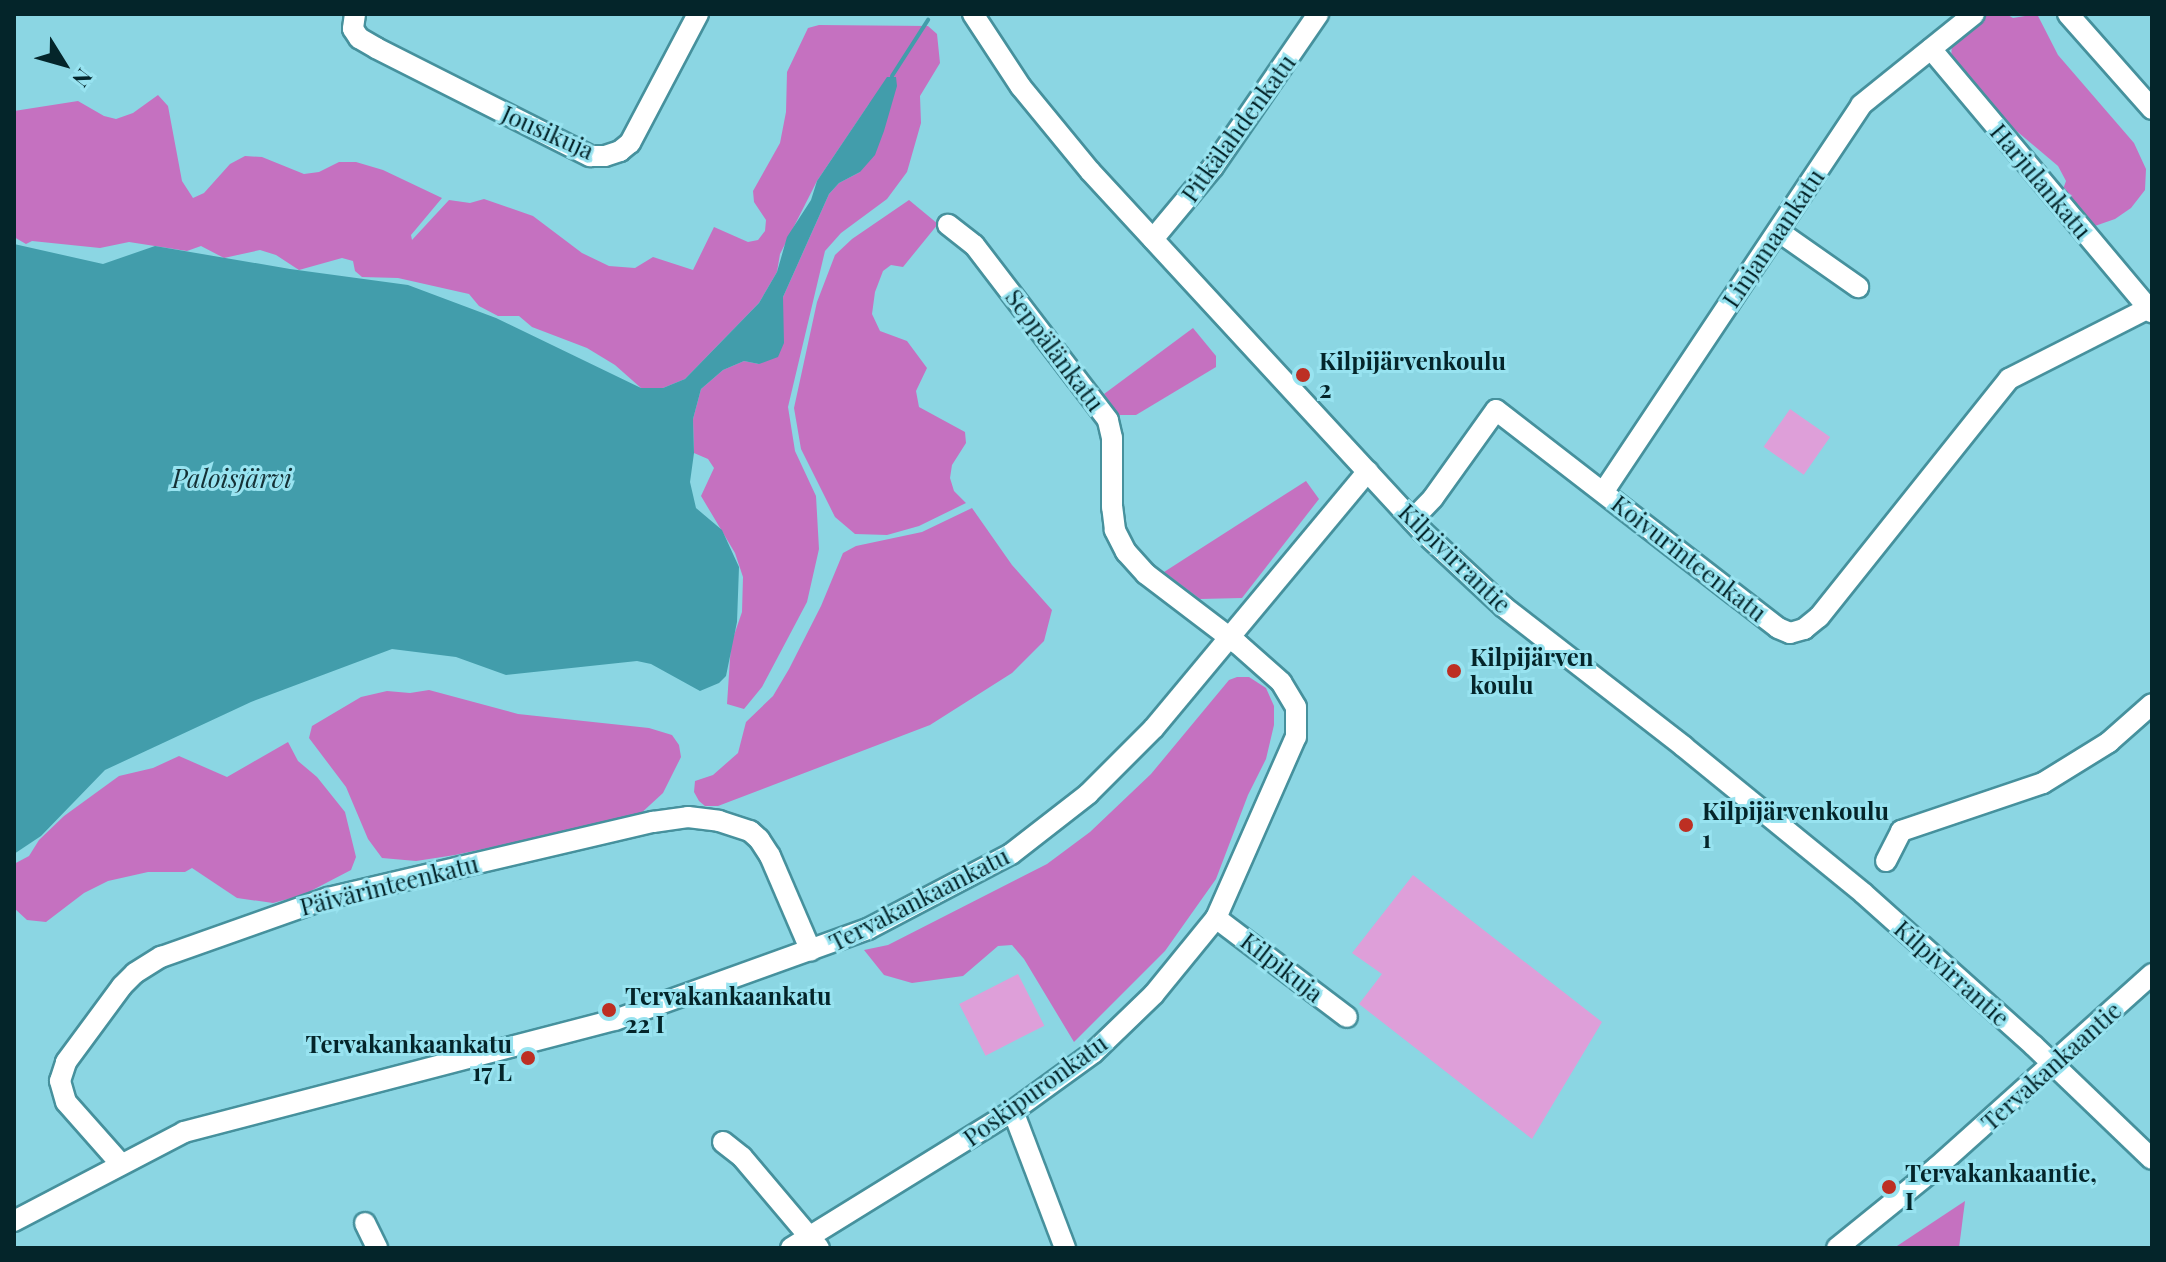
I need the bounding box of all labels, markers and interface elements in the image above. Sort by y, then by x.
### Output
north arrow [24,24,104,104]
street label: Pitkälahdenkatu [1175,49,1301,207]
text: N [66,63,100,94]
street label: Jousikuja [497,99,599,165]
street label: Harjulankatu [1984,118,2098,244]
street label: Linjamaankatu [1716,163,1830,313]
street label: Seppälänkatu [1000,283,1110,417]
place label: Kilpijärvenkoulu 2 [1319,347,1506,403]
marker: Kilpijärvenkoulu 2 [1294,366,1312,384]
water label: Paloisjärvi [172,462,292,494]
street label: Koivurinteenkatu [1606,489,1772,627]
street label: Kilpivirrantie [1393,497,1517,619]
place label: Kilpijärven koulu [1470,643,1593,699]
marker: Kilpijärven koulu [1445,662,1463,680]
place label: Kilpijärvenkoulu 1 [1702,797,1889,853]
marker: Kilpijärvenkoulu 1 [1677,816,1695,834]
street label: Tervakankaankatu [824,841,1014,957]
street label: Päivärinteenkatu [297,849,481,921]
street label: Kilpivirrantie [1889,914,2015,1032]
street label: Kilpikuja [1235,926,1329,1008]
place label: Tervakankaankatu 22 I [625,982,832,1038]
street label: Tervakankaantie [1975,996,2127,1136]
marker: Tervakankaankatu 22 I [600,1001,618,1019]
street label: Poskipuronkatu [957,1028,1113,1152]
place label: Tervakankaankatu 17 L [305,1030,512,1086]
marker: Tervakankaankatu 17 L [519,1049,537,1067]
place label: Tervakankaantie, I [1905,1159,2097,1215]
marker: Tervakankaantie, I [1880,1178,1898,1196]

